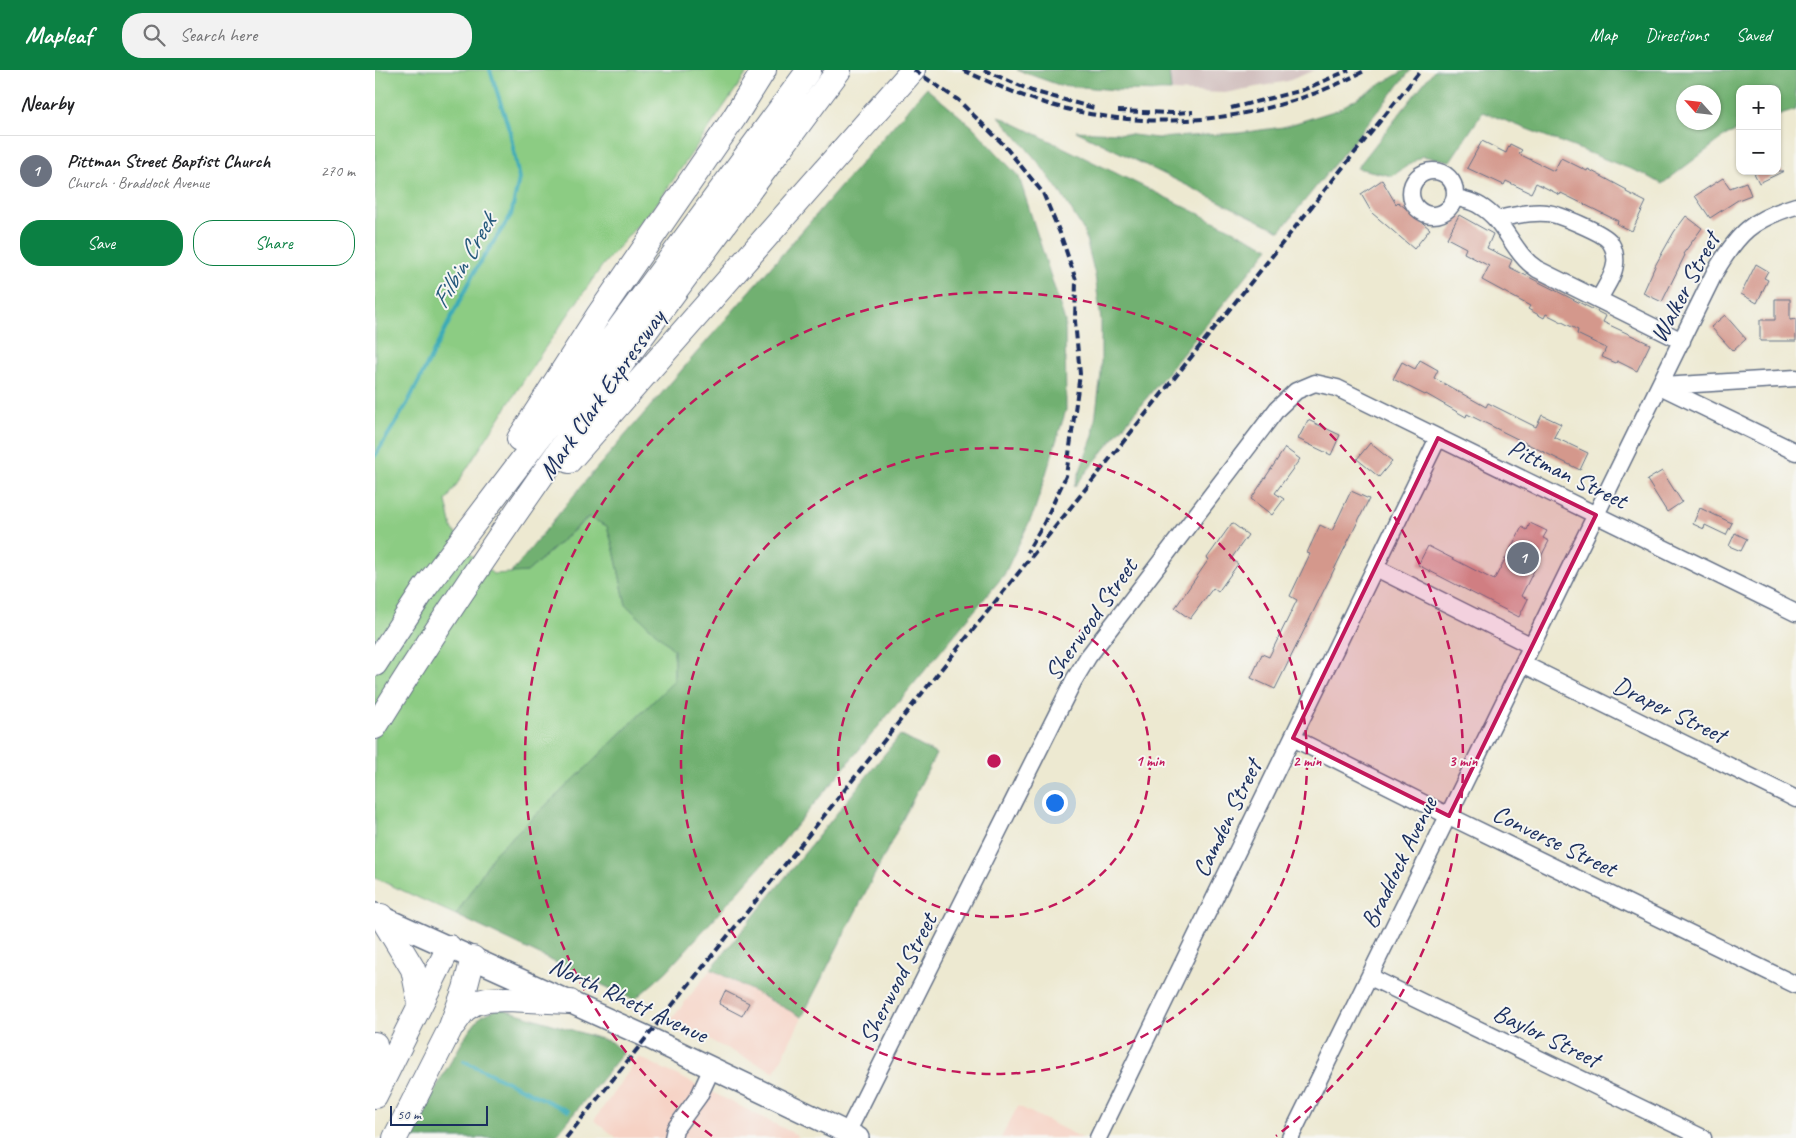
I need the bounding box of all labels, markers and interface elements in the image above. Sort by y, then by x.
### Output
search box [122,13,472,58]
text: Mapleaf [25,20,92,50]
icon: search [140,21,168,49]
text: Search here [180,23,257,47]
text: Map [1590,24,1617,46]
text: Directions [1645,24,1708,46]
text: Saved [1736,24,1771,46]
north arrow [1676,85,1721,130]
map controls [1736,85,1781,175]
button: + [1736,85,1781,130]
text: Nearby [20,90,73,116]
button: − [1736,130,1781,175]
text: Pittman Street Baptist Church [67,149,270,173]
text: 1 [32,161,40,181]
text: 270 m [321,161,355,181]
text: Church · Braddock Avenue [67,173,209,193]
water label: Filbin Creek [423,204,506,314]
button: Save [20,220,183,266]
button: Share [193,220,355,266]
street label: Walker Street [1643,224,1729,348]
street label: Mark Clark Expressway [531,301,674,486]
street label: Pittman Street [1503,431,1635,518]
pin: 1 [1507,539,1539,577]
street label: Sherwood Street [1037,550,1146,687]
street label: Draper Street [1608,669,1735,753]
street label: Camden Street [1185,751,1271,882]
centre of rings [985,752,1003,770]
text: 1 min [1136,752,1165,771]
text: 2 min [1293,752,1322,771]
text: 3 min [1449,752,1478,771]
your location [1042,790,1068,816]
street label: Braddock Avenue [1353,790,1445,934]
street label: Converse Street [1487,797,1624,886]
street label: Sherwood Street [851,906,946,1049]
street label: North Rhett Avenue [544,949,714,1051]
street label: Baylor Street [1488,996,1608,1077]
scale bar [390,1103,487,1126]
text: 50 m [397,1106,421,1123]

